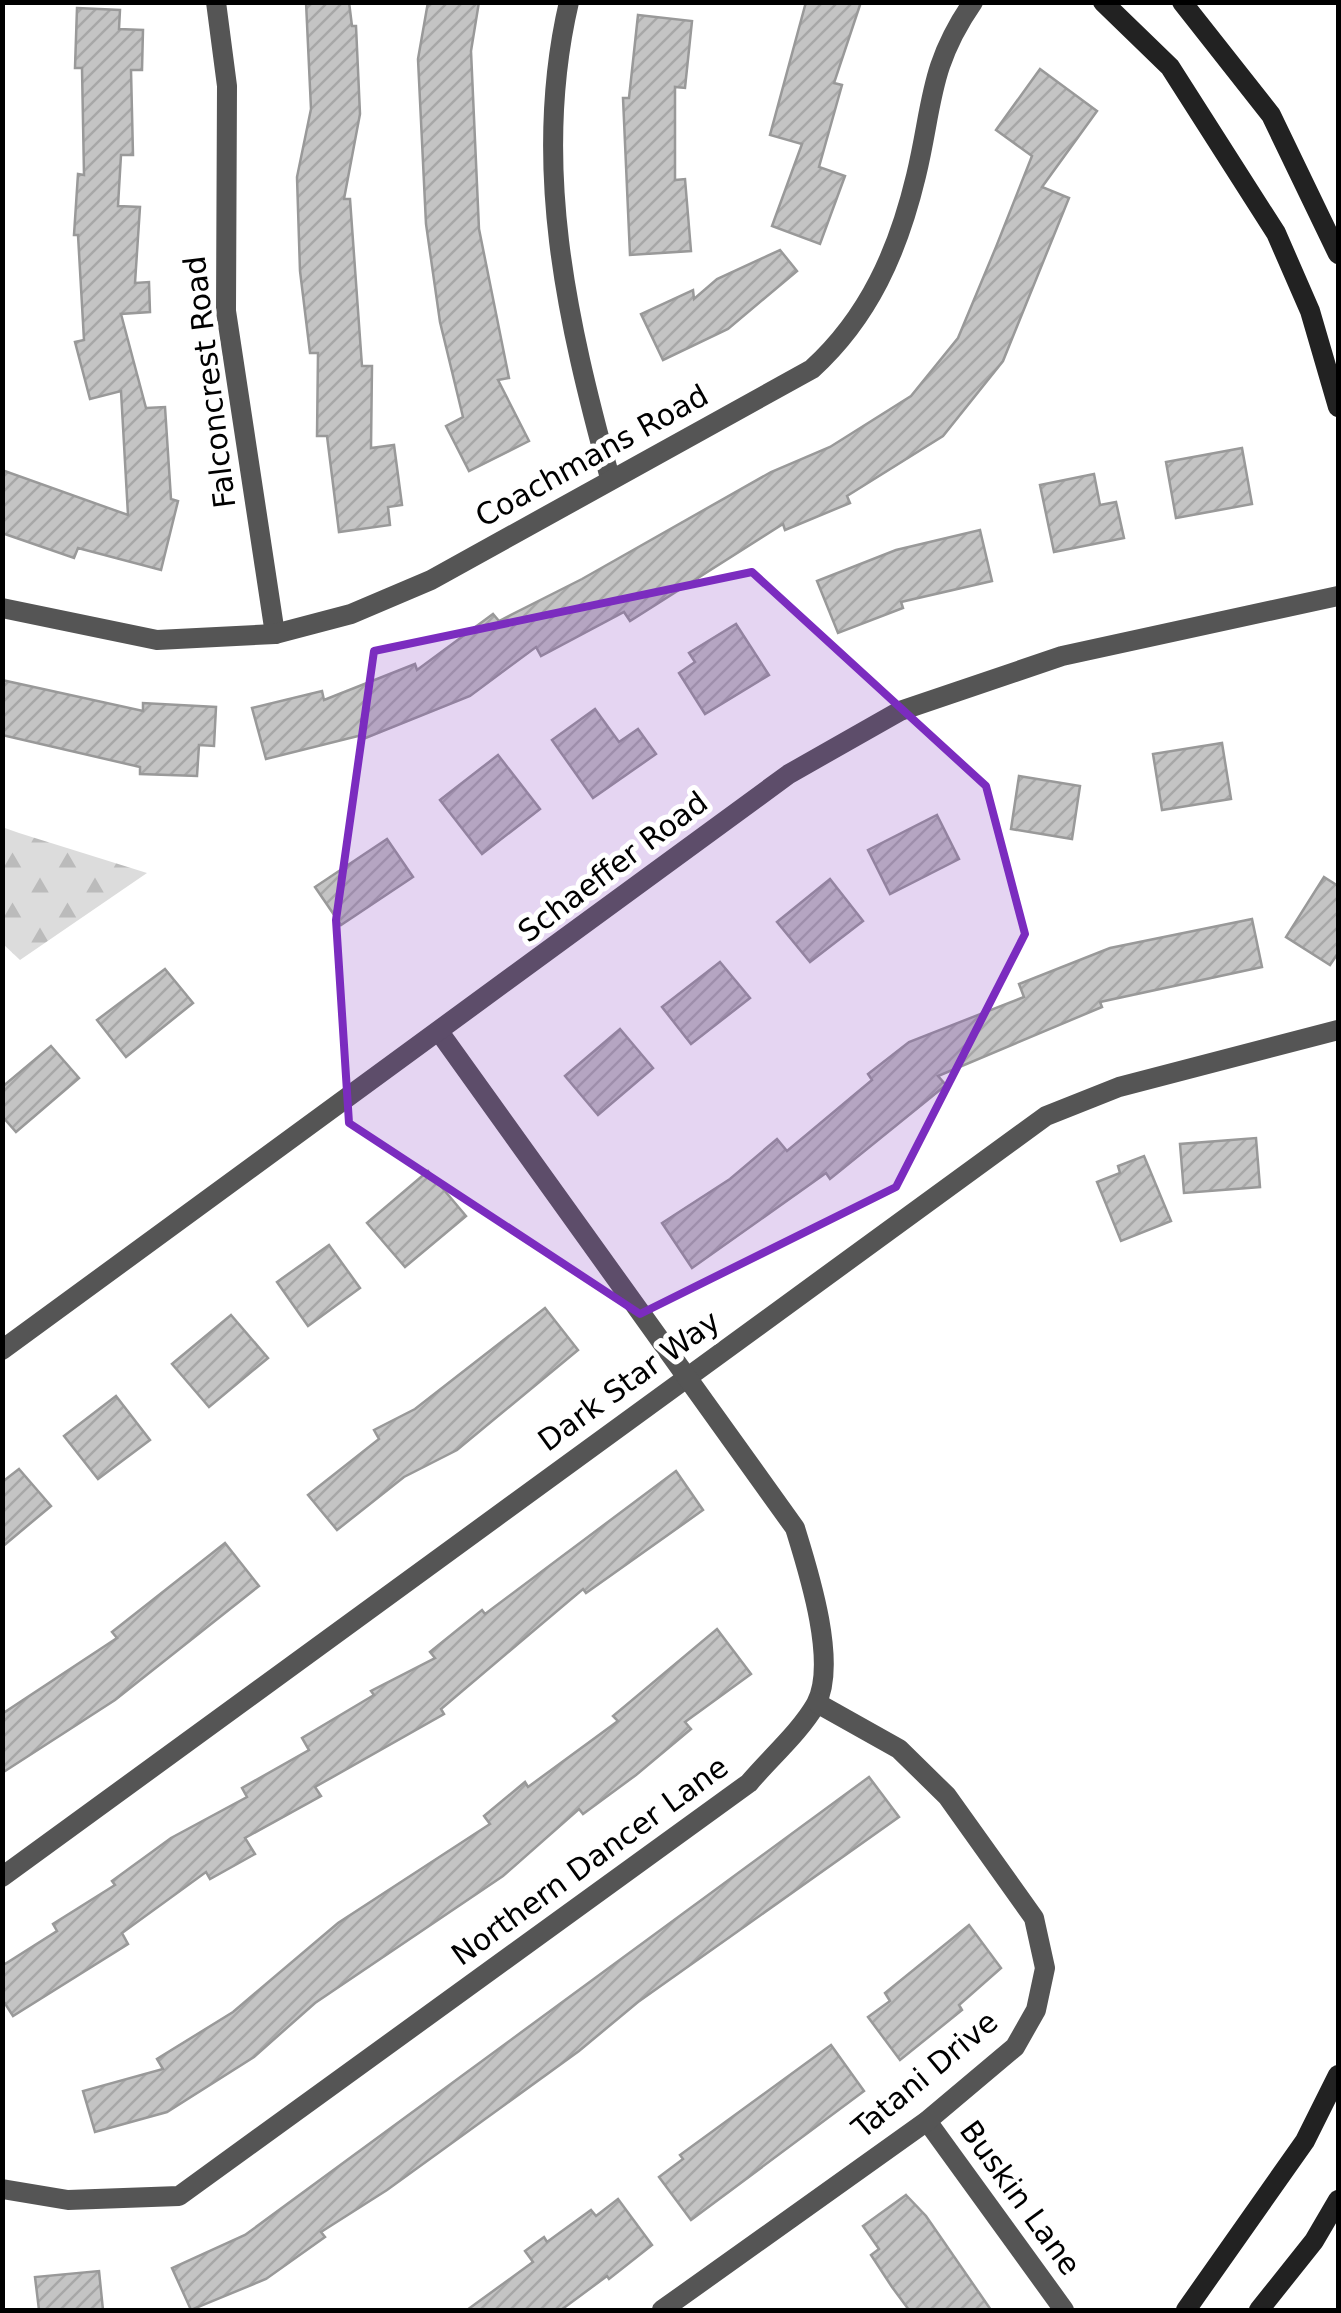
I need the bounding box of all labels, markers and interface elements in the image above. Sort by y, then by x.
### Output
street label: Falconcrest Road [177,254,242,510]
street label: Coachmans Road [469,377,714,534]
street label: Schaeffer Road [511,784,714,949]
street label: Dark Star Way [531,1303,726,1458]
street label: Northern Dancer Lane [445,1749,735,1973]
street label: Tatani Drive [844,2004,1004,2146]
street label: Buskin Lane [953,2114,1088,2282]

